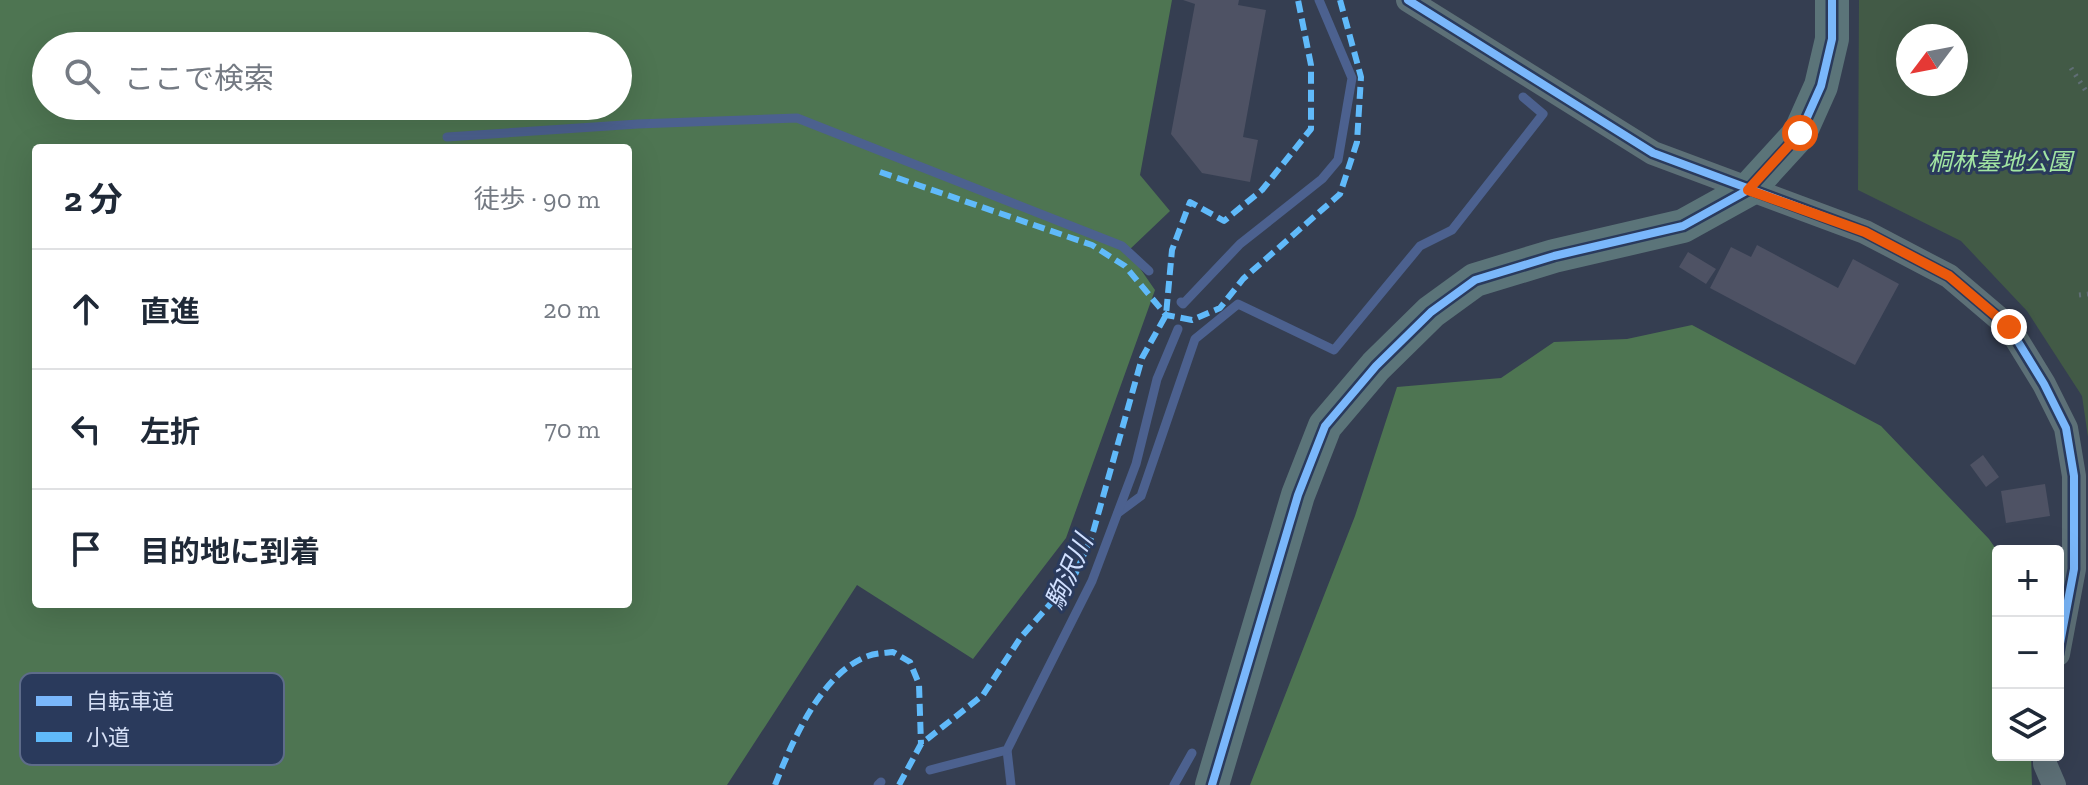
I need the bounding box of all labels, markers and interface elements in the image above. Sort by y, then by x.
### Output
north arrow [1896,24,1968,96]
search box [32,32,632,120]
icon: search [60,54,104,98]
text: ここで検索 [124,61,274,97]
route start [1782,115,1818,151]
park label: 桐林墓地公園 [1928,147,2075,176]
text: 2 分 [64,179,123,220]
text: 徒歩 · 90 m [473,183,600,215]
icon: ahead [64,287,108,331]
text: 20 m [543,293,600,325]
text: 直進 [140,294,200,330]
route end [1991,309,2027,345]
icon: left [64,407,108,451]
text: 70 m [544,413,600,445]
text: 左折 [140,414,200,450]
icon: arrive [64,527,108,571]
water label: 駒沢川 [1039,527,1101,614]
text: 目的地に到着 [140,534,320,570]
map controls [1992,545,2064,761]
button: + [1992,545,2064,617]
button: − [1992,617,2064,689]
legend [20,673,284,765]
text: 自転車道 [86,688,174,715]
button: layers [1992,689,2064,761]
text: 小道 [86,724,130,751]

